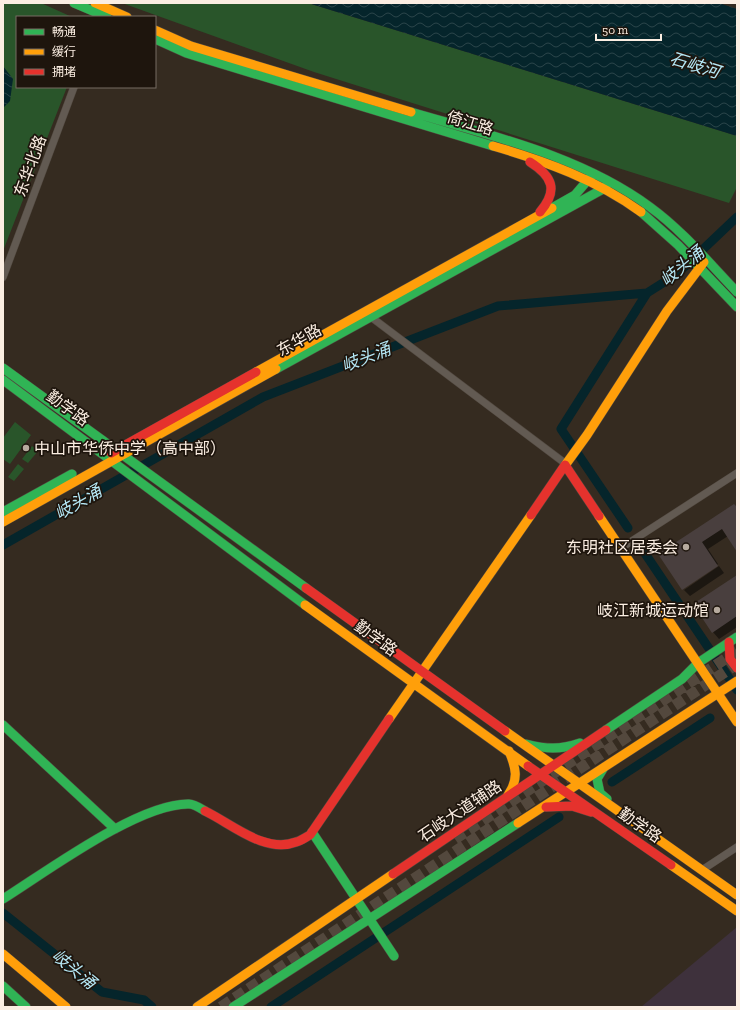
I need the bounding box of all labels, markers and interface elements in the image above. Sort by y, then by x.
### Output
legend [16,16,156,88]
scale bar [596,16,661,42]
text: 50 m [602,23,629,37]
text: 畅通 [52,25,76,39]
text: 缓行 [52,45,76,59]
water label: 石岐河 [668,48,725,83]
text: 拥堵 [52,65,76,79]
street label: 倚江路 [444,107,496,139]
street label: 东华北路 [10,133,50,199]
water label: 岐头涌 [656,241,709,290]
street label: 东华路 [273,320,325,360]
water label: 岐头涌 [339,338,395,375]
street label: 勤学路 [43,386,93,430]
place label: 中山市华侨中学（高中部） [34,439,226,458]
marker: 中山市华侨中学（高中部） [21,443,31,453]
water label: 岐头涌 [51,480,107,523]
place label: 东明社区居委会 [566,538,678,557]
marker: 东明社区居委会 [681,542,691,552]
place label: 岐江新城运动馆 [597,601,709,620]
marker: 岐江新城运动馆 [712,605,722,615]
street label: 勤学路 [351,616,401,660]
street label: 石岐大道辅路 [415,776,505,846]
street label: 勤学路 [615,803,665,847]
water label: 岐头涌 [48,945,102,994]

